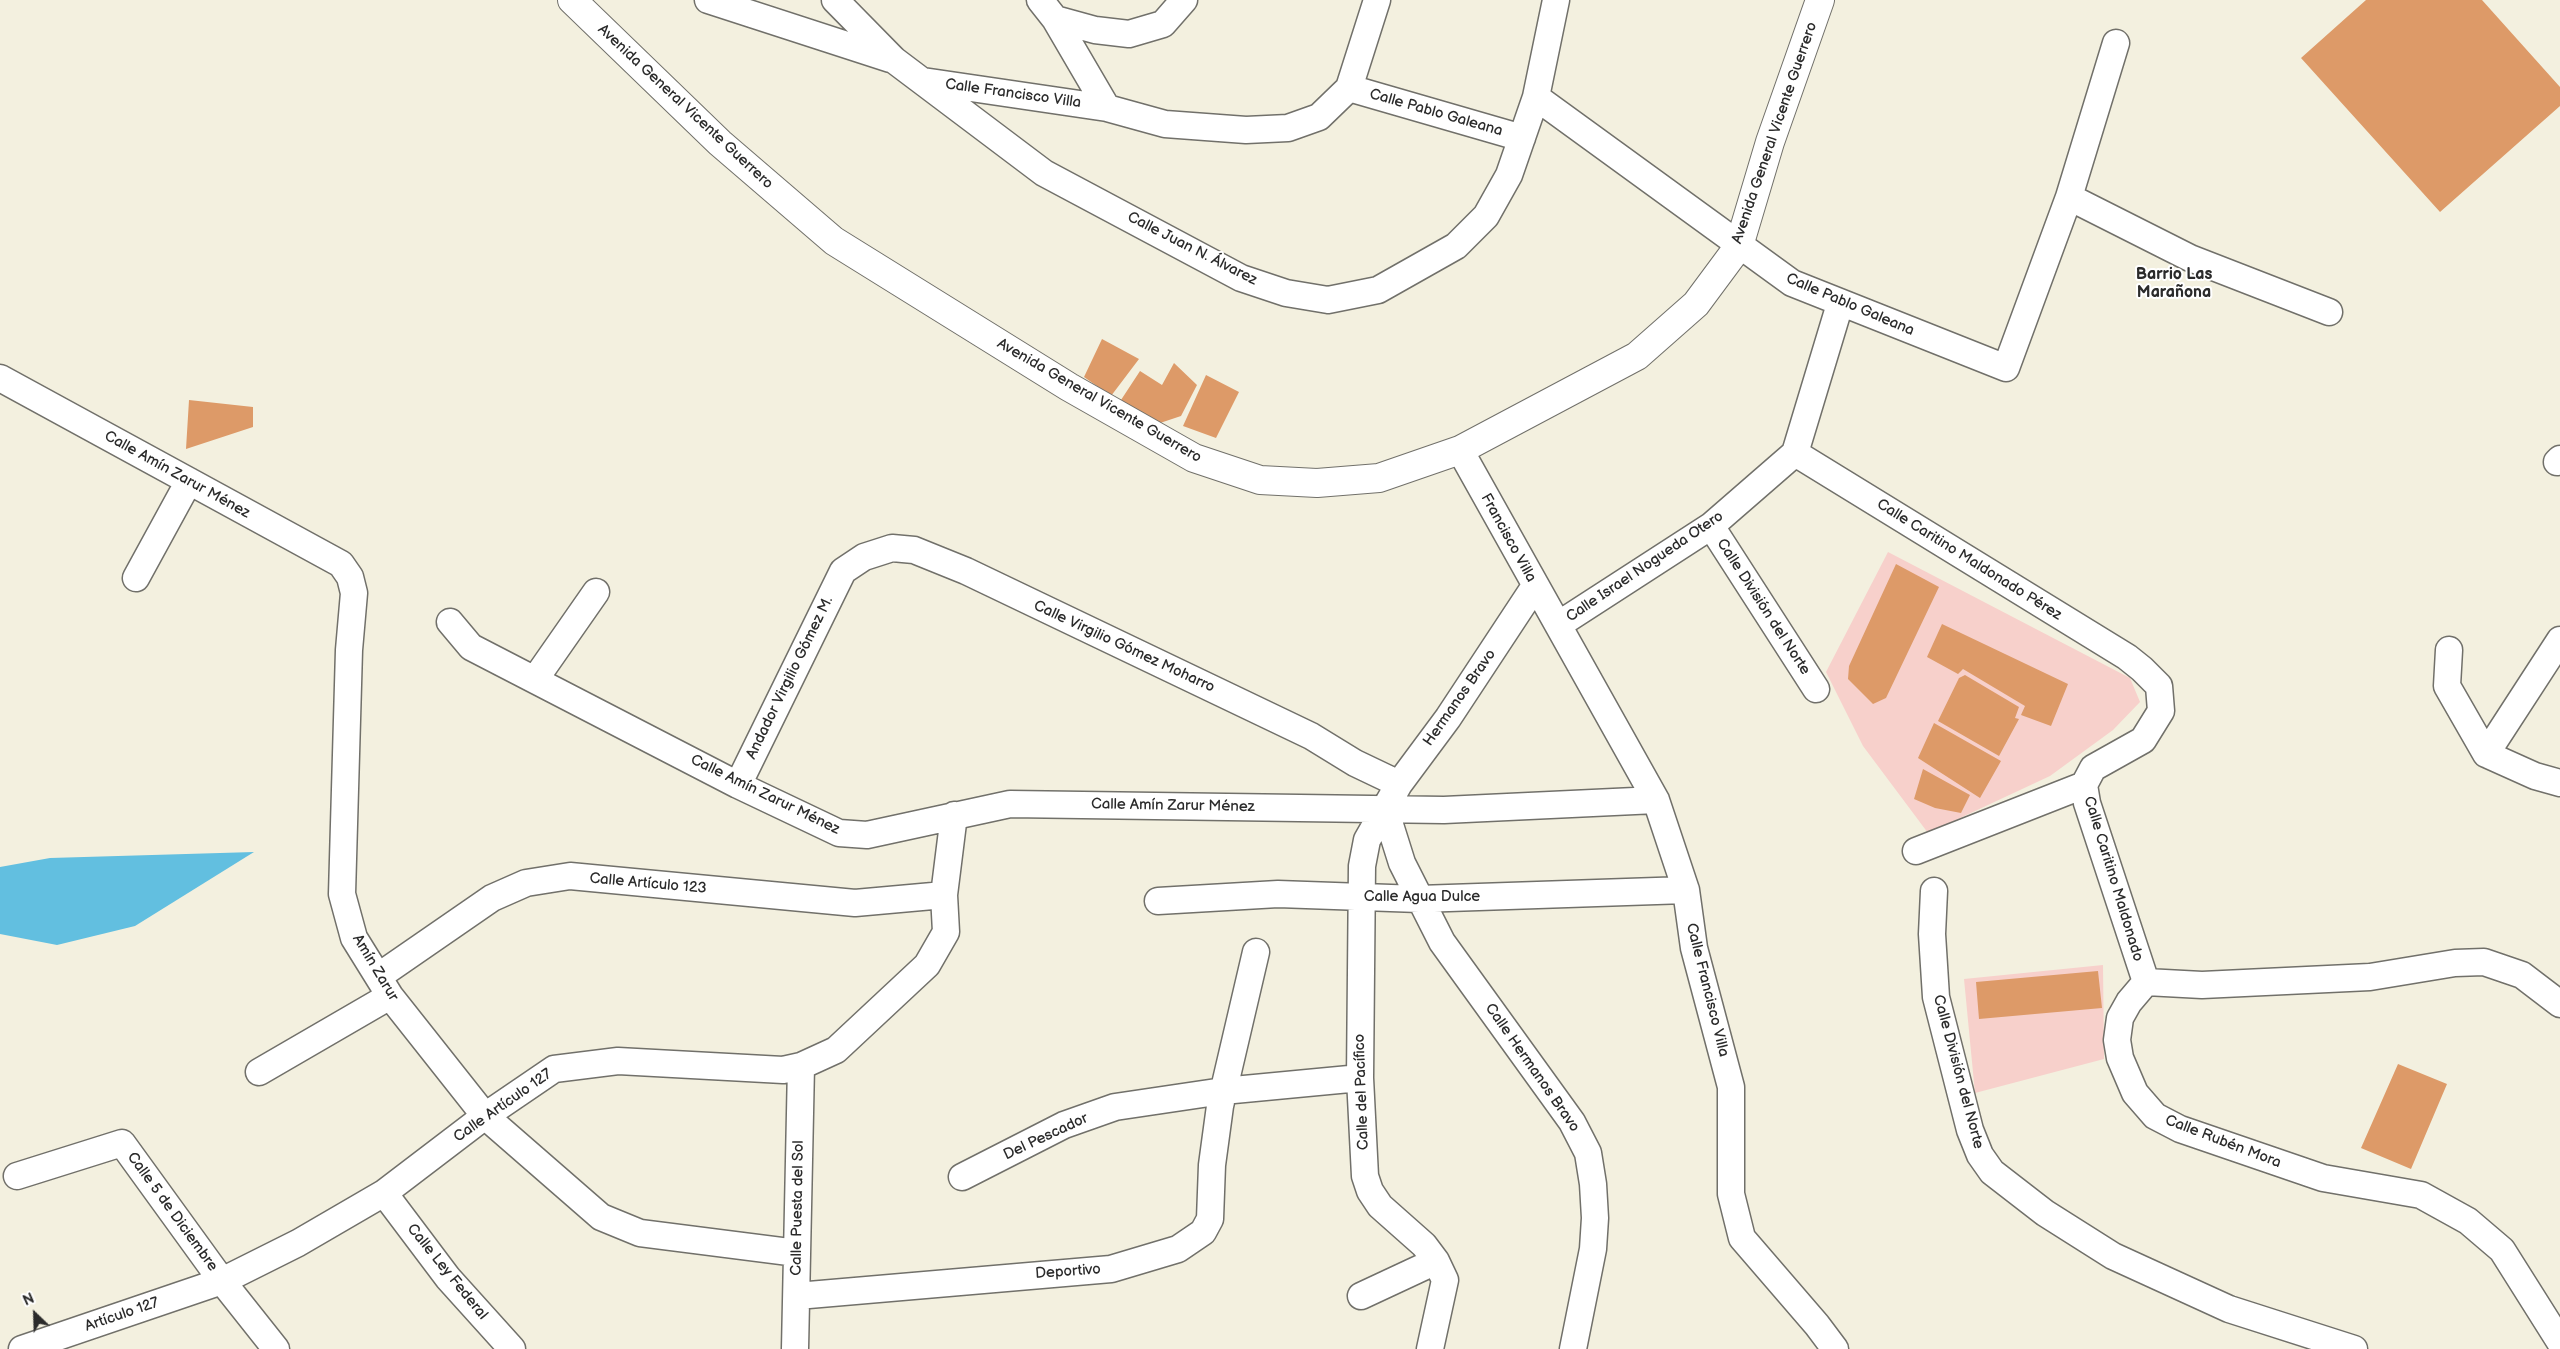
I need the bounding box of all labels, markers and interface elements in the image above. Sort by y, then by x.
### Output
street label: Avenida General Vicente Guerrero [1729,20,1821,246]
street label: Avenida General Vicente Guerrero [594,21,776,193]
street label: Calle Francisco Villa [944,76,1082,112]
street label: Calle Pablo Galeana [1367,85,1505,141]
street label: Calle Juan N. Álvarez [1124,208,1260,290]
district label: Barrio Las Marañona [2136,265,2212,303]
street label: Calle Pablo Galeana [1783,270,1917,340]
street label: Avenida General Vicente Guerrero [994,335,1204,467]
street label: Calle Amín Zarur Ménez [101,427,253,523]
street label: Francisco Villa [1476,491,1540,585]
street label: Calle Caritino Maldonado Pérez [1873,495,2065,625]
street label: Calle Israel Nogueda Otero [1563,508,1727,626]
street label: Calle División del Norte [1712,536,1814,678]
street label: Andador Virgilio Gómez M. [743,594,837,762]
street label: Calle Virgilio Gómez Moharro [1031,597,1217,697]
street label: Hermanos Bravo [1420,646,1500,750]
street label: Calle Amín Zarur Ménez [687,751,843,839]
street label: Calle Caritino Maldonado [2079,794,2147,964]
street label: Calle Amín Zarur Ménez [1091,796,1255,816]
street label: Calle Artículo 123 [589,870,707,898]
street label: Calle Agua Dulce [1364,888,1480,906]
street label: Calle Francisco Villa [1682,921,1732,1059]
street label: Amín Zarur [348,931,402,1005]
street label: Calle División del Norte [1929,993,1987,1151]
street label: Calle Hermanos Bravo [1481,1000,1583,1136]
street label: Calle del Pacífico [1351,1034,1373,1150]
street label: Calle Artículo 127 [450,1065,556,1147]
street label: Del Pescador [1001,1110,1091,1164]
street label: Calle Rubén Mora [2162,1112,2284,1172]
street label: Calle Puesta del Sol [788,1140,808,1276]
street label: Calle 5 de Diciembre [123,1149,221,1275]
street label: Calle Ley Federal [403,1220,491,1324]
street label: Deportivo [1035,1261,1101,1283]
north arrow [10,1289,60,1339]
text: N [20,1290,37,1310]
street label: Artículo 127 [83,1294,161,1336]

